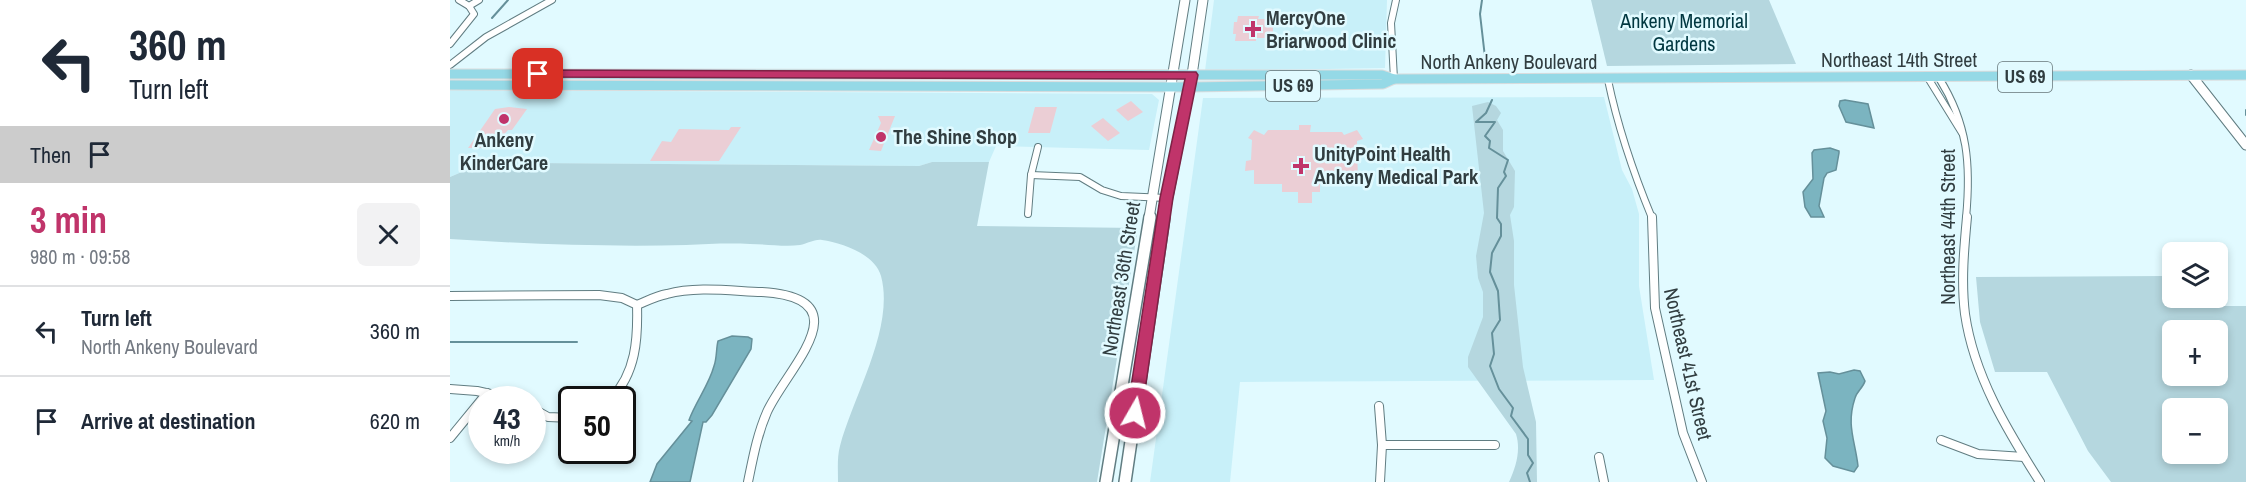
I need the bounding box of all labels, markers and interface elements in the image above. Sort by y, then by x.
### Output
place label: MercyOne Briarwood Clinic [1266,4,1396,54]
park label: Ankeny Memorial Gardens [1619,7,1748,57]
text: 360 m [129,17,227,73]
marker: MercyOne Briarwood Clinic [1244,20,1262,38]
icon: left [30,24,108,102]
street label: Northeast 14th Street [1821,46,1977,73]
pin [512,48,563,99]
street label: North Ankeny Boulevard [1421,48,1597,75]
icon: arrive [521,57,554,90]
road number: US 69 [1998,62,2052,92]
text: Turn left [129,71,208,107]
road number: US 69 [1266,71,1320,101]
marker: Ankeny KinderCare [497,112,511,126]
place label: The Shine Shop [893,123,1017,150]
place label: Ankeny KinderCare [460,126,548,176]
marker: The Shine Shop [874,130,888,144]
icon: arrive [83,138,116,171]
text: Then [30,140,71,170]
place label: UnityPoint Health Ankeny Medical Park [1314,140,1479,190]
street label: Northeast 44th Street [1934,149,1961,305]
marker: UnityPoint Health Ankeny Medical Park [1292,157,1310,175]
text: 3 min [30,196,107,244]
street label: Northeast 36th Street [1095,199,1146,358]
button: close [357,203,420,266]
map controls [2162,242,2228,464]
button: layers [2162,242,2228,308]
text: 980 m · 09:58 [30,243,130,270]
street label: Northeast 41st Street [1658,285,1719,443]
text: Turn left [81,303,152,333]
icon: left [30,315,63,348]
text: 360 m [370,316,420,346]
button: + [2162,320,2228,386]
text: North Ankeny Boulevard [81,333,258,360]
position arrow [1103,381,1167,445]
speed limit sign: 50 [558,386,636,464]
text: 43 [493,398,521,438]
button: − [2162,398,2228,464]
icon: arrive [30,405,63,438]
text: Arrive at destination [81,406,255,436]
text: 620 m [370,406,420,436]
text: km/h [494,430,520,451]

